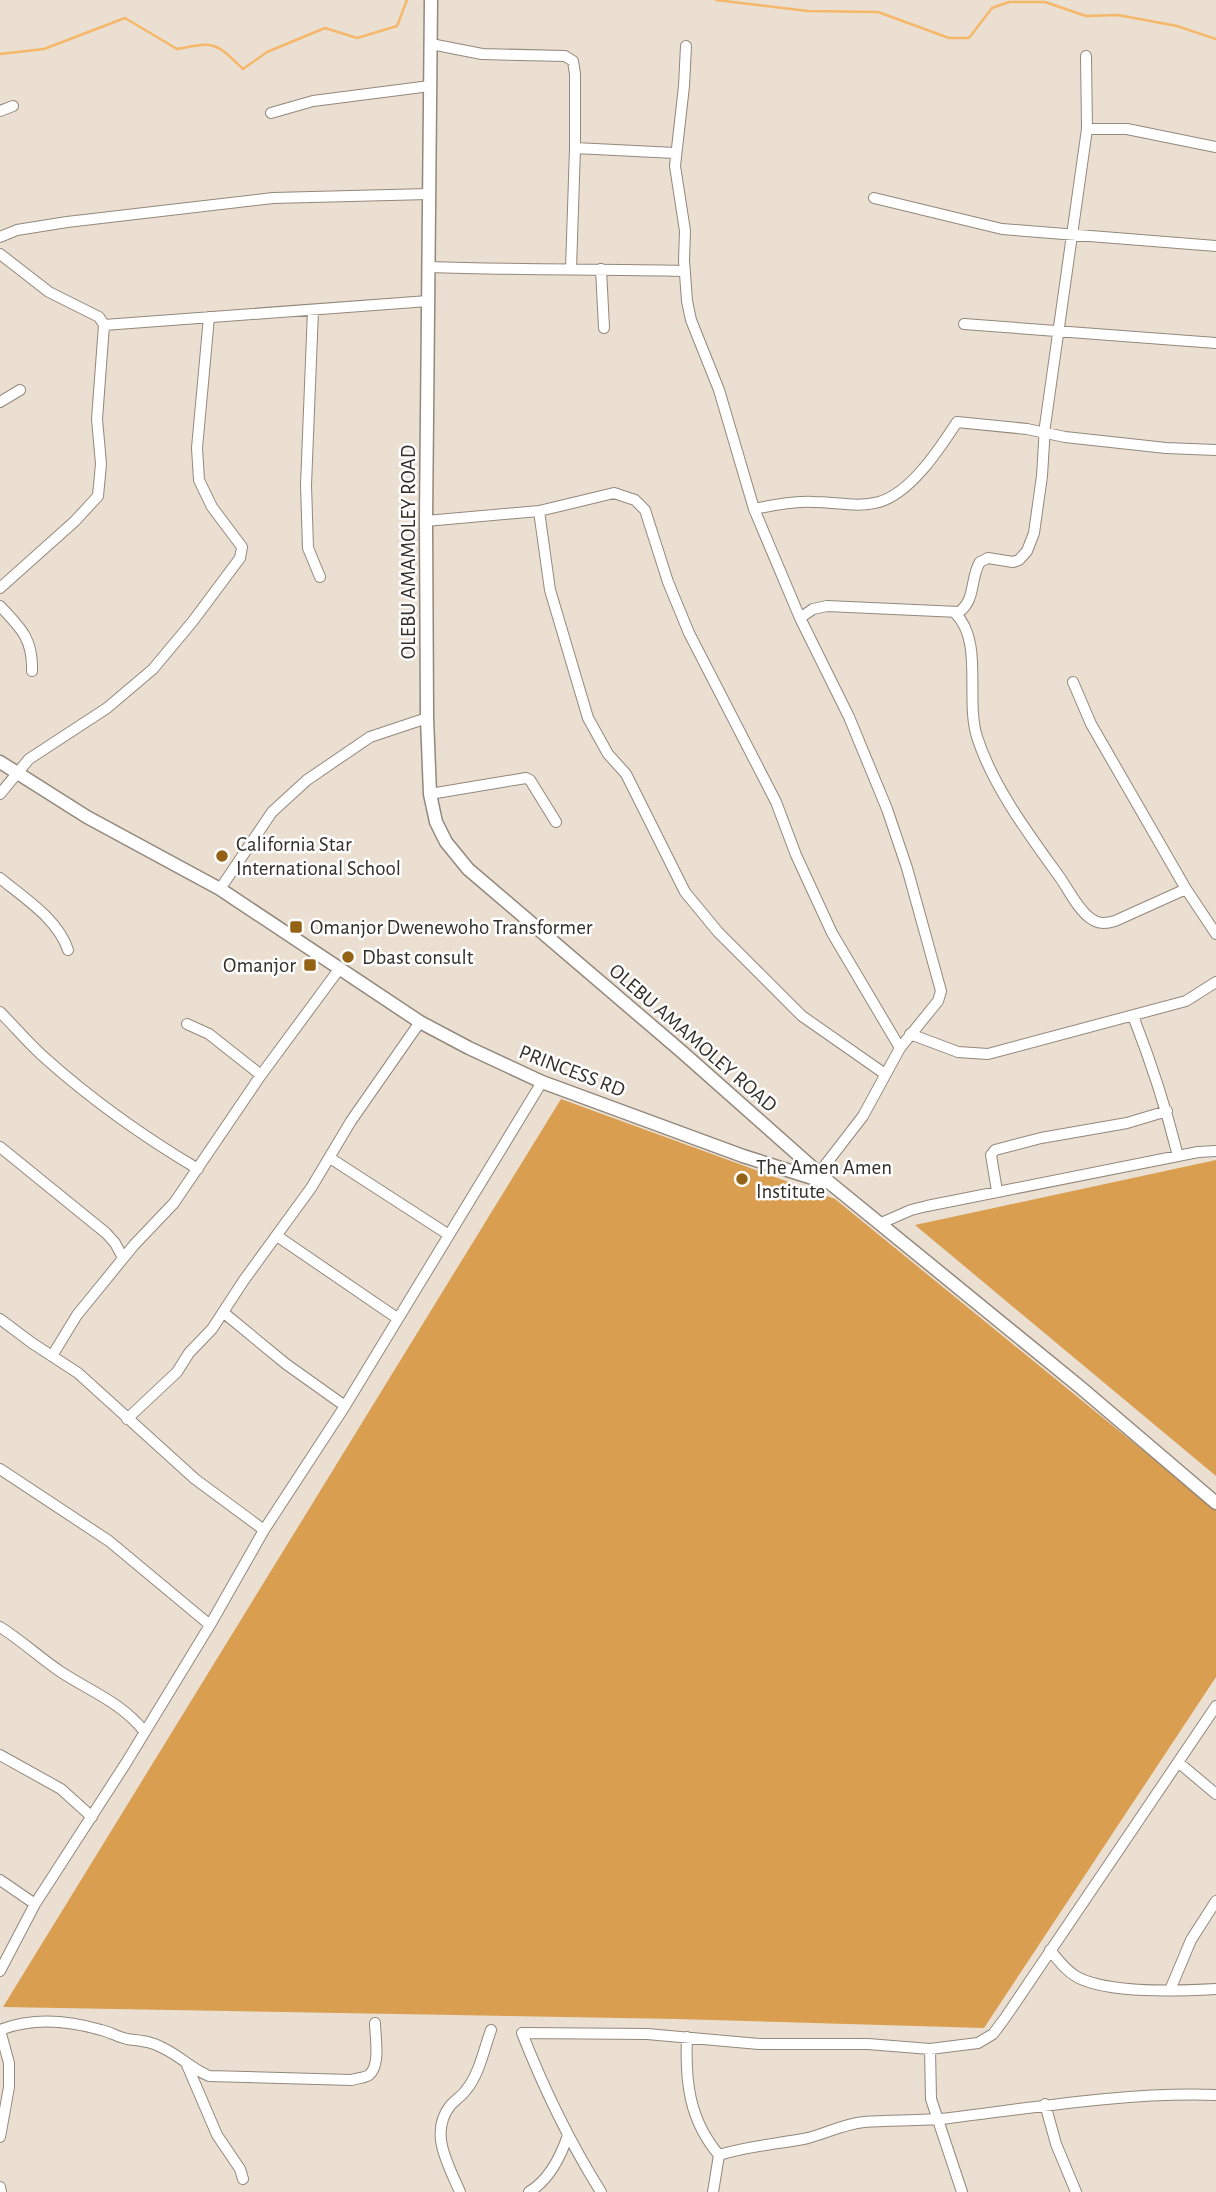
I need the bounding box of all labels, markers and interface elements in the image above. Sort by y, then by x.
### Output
street label: OLEBU AMAMOLEY ROAD [398,445,419,659]
place label: California Star International School [236,834,401,879]
marker: California Star International School [214,848,230,864]
place label: Omanjor Dwenewoho Transformer [310,917,593,938]
marker: Omanjor Dwenewoho Transformer [288,919,304,935]
place label: Dbast consult [362,947,474,968]
marker: Dbast consult [340,949,356,965]
place label: Omanjor [223,955,296,976]
marker: Omanjor [302,957,318,973]
street label: OLEBU AMAMOLEY ROAD [605,960,781,1116]
street label: PRINCESS RD [516,1041,628,1101]
place label: The Amen Amen Institute [756,1157,892,1202]
marker: The Amen Amen Institute [734,1171,750,1187]

